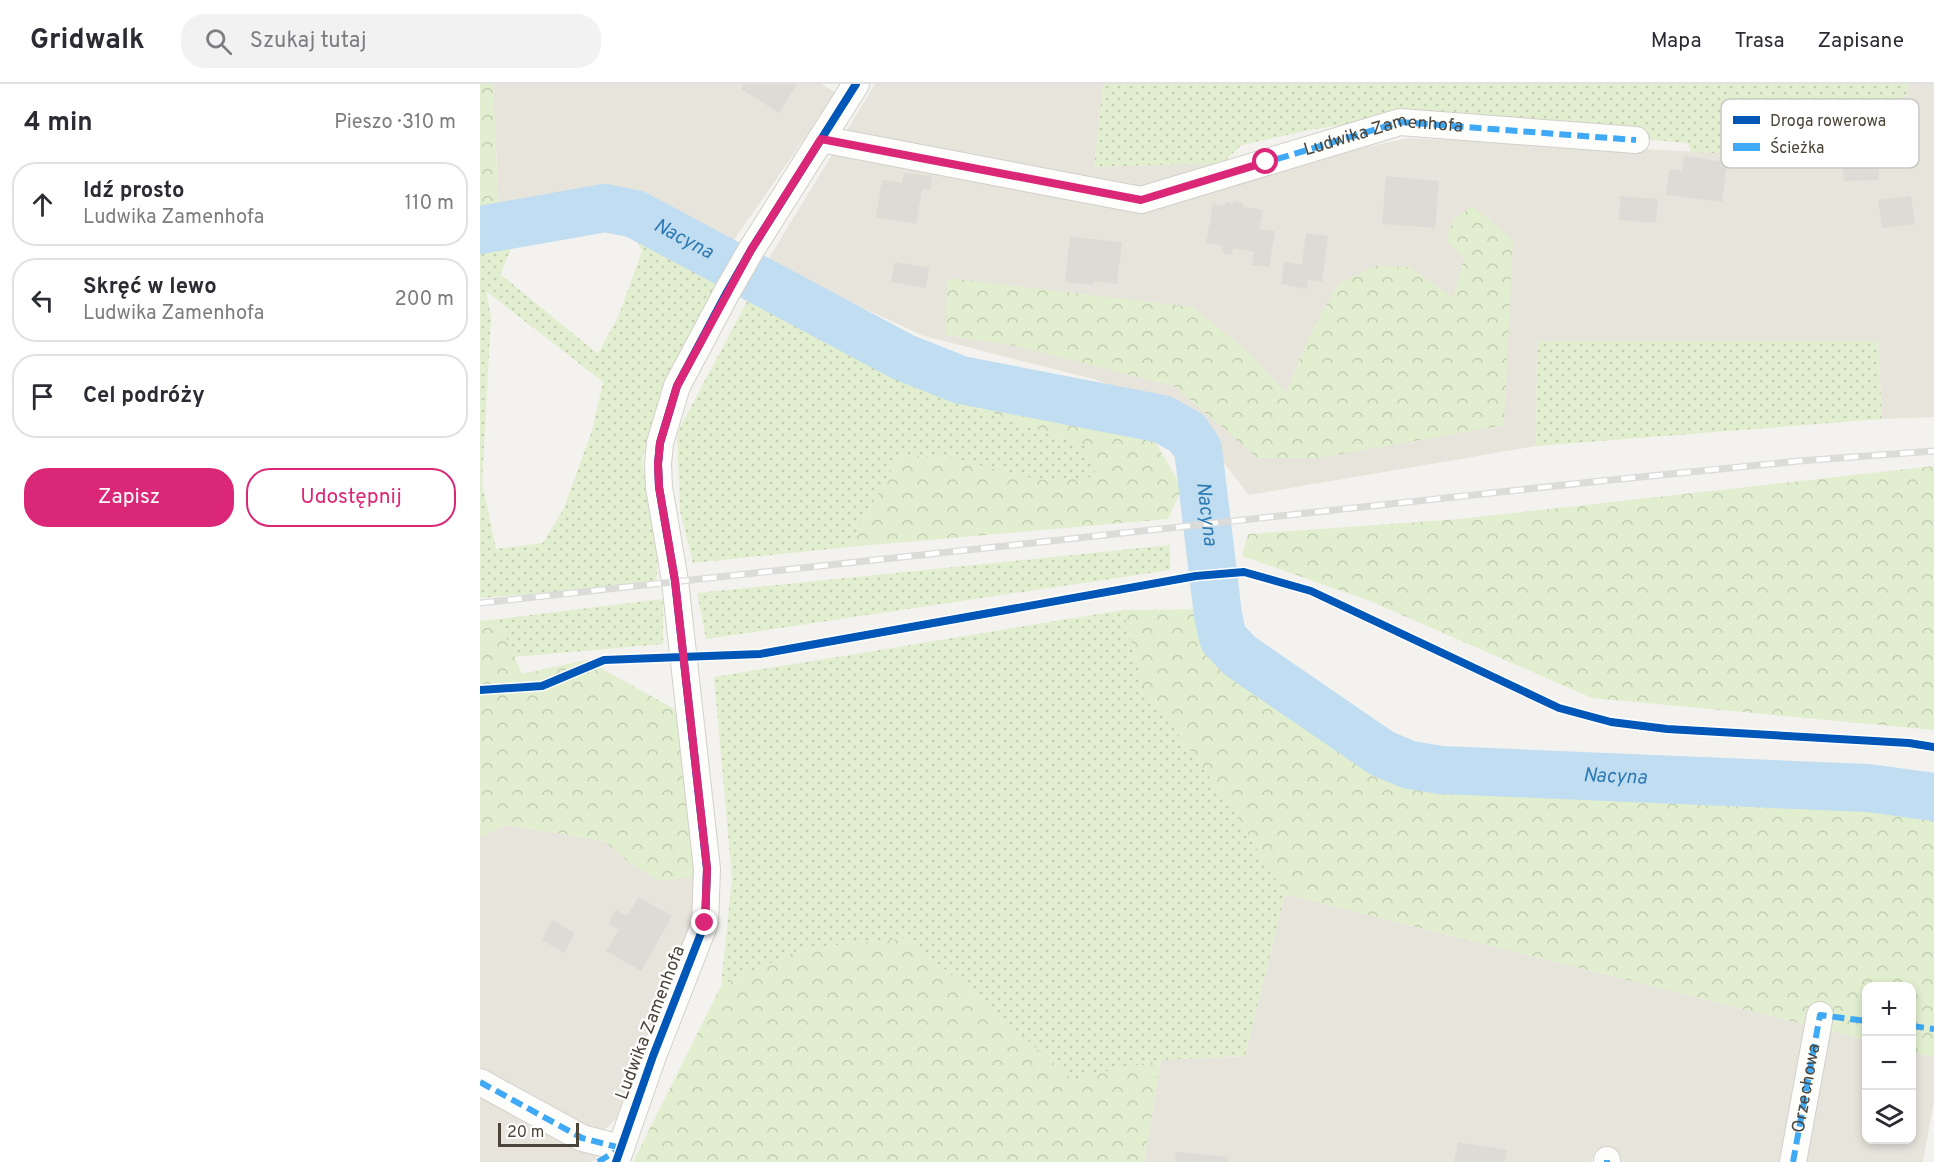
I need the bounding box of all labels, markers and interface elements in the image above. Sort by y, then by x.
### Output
search box [181,14,601,68]
text: Gridwalk [30,23,145,59]
icon: search [202,25,235,58]
text: Szukaj tutaj [250,28,367,55]
text: Mapa [1651,28,1702,55]
text: Trasa [1735,28,1784,55]
text: Zapisane [1817,28,1904,55]
legend [1721,99,1919,168]
text: 4 min [24,107,93,140]
street label: Ludwika Zamenhofa [1301,109,1464,162]
text: Pieszo · 310 m [334,110,456,136]
text: Droga rowerowa [1770,112,1886,132]
text: Ścieżka [1770,137,1824,159]
route start [1252,148,1278,174]
text: Idź prosto [83,178,185,205]
icon: ahead [26,188,59,221]
text: 110 m [405,191,454,217]
text: Ludwika Zamenhofa [83,205,264,231]
water label: Nacyna [649,213,718,267]
text: Skręć w lewo [83,274,217,301]
icon: left [26,284,59,317]
text: 200 m [395,287,454,313]
text: Ludwika Zamenhofa [83,301,264,327]
icon: arrive [26,380,59,413]
text: Cel podróży [83,383,205,410]
button: Zapisz [24,468,234,527]
button: Udostępnij [246,468,456,527]
water label: Nacyna [1189,481,1223,548]
water label: Nacyna [1582,763,1648,792]
route end [691,909,717,935]
street label: Ludwika Zamenhofa [611,943,691,1103]
map controls [1862,982,1916,1144]
button: + [1862,982,1916,1036]
button: − [1862,1036,1916,1090]
street label: Orzechowa [1787,1042,1826,1135]
button: layers [1862,1090,1916,1144]
scale bar [498,1120,579,1148]
text: 20 m [507,1123,544,1143]

